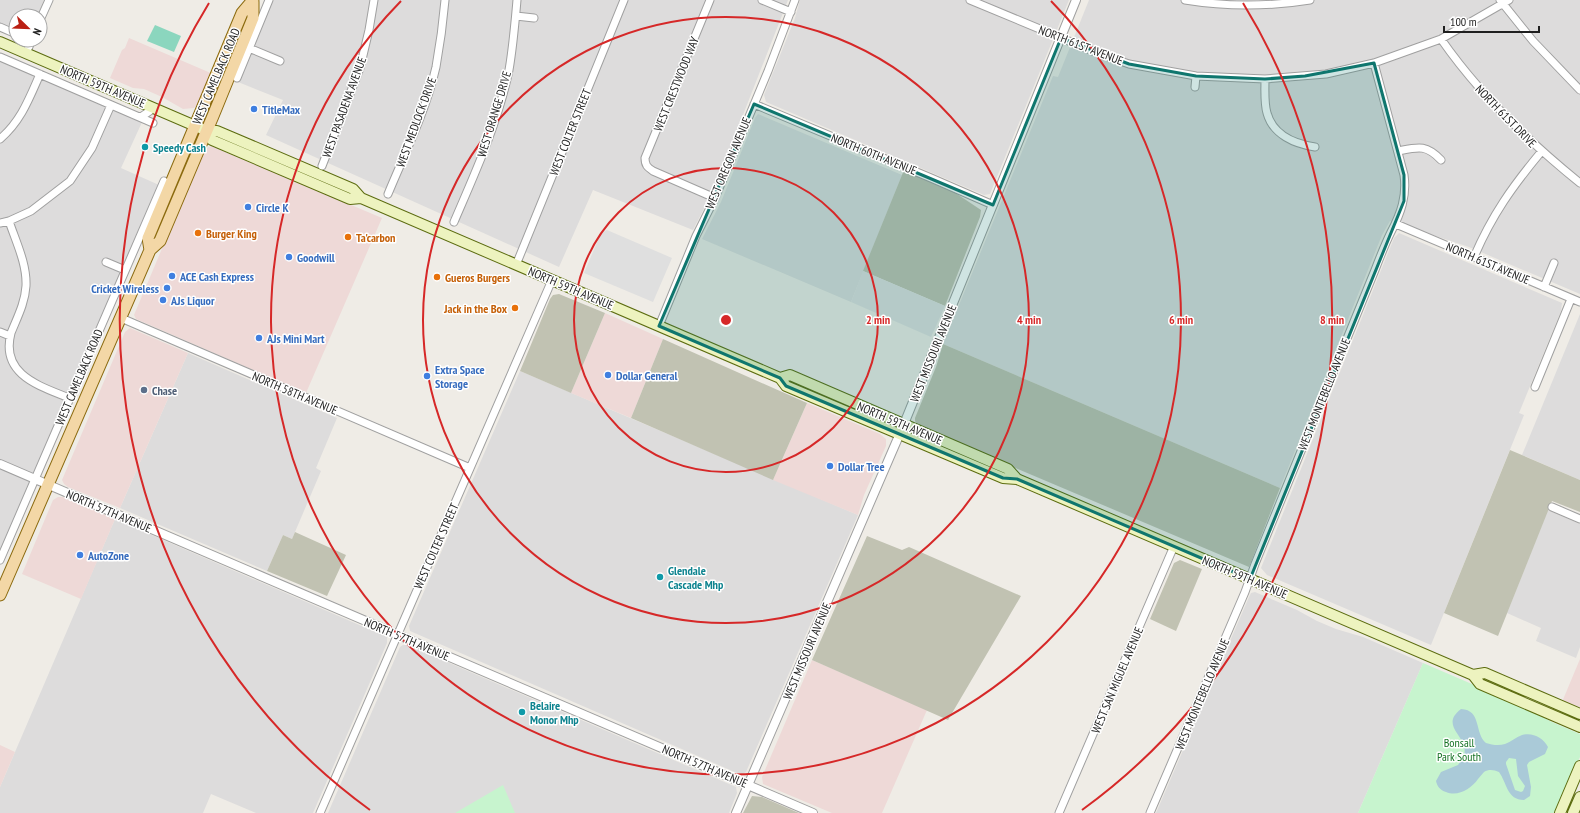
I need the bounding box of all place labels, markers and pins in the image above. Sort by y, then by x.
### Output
place label: TitleMax [262,102,301,117]
marker: TitleMax [249,104,259,114]
place label: Speedy Cash [153,140,206,155]
marker: Speedy Cash [140,142,150,152]
place label: Circle K [256,200,289,215]
marker: Circle K [243,202,253,212]
place label: Burger King [206,226,257,241]
marker: Burger King [193,228,203,238]
place label: Ta'carbon [356,230,395,245]
marker: Ta'carbon [343,232,353,242]
place label: Goodwill [297,250,335,265]
marker: Goodwill [284,252,294,262]
place label: ACE Cash Express [179,269,254,284]
place label: Gueros Burgers [445,270,510,285]
marker: ACE Cash Express [167,271,177,281]
marker: Gueros Burgers [432,272,442,282]
place label: Cricket Wireless [91,281,159,296]
marker: Cricket Wireless [162,283,172,293]
place label: AJs Liquor [170,293,215,308]
marker: AJs Liquor [158,295,168,305]
place label: Jack in the Box [443,301,508,316]
marker: Jack in the Box [510,303,520,313]
centre of rings [719,313,733,327]
place label: AJs Mini Mart [266,331,325,346]
marker: AJs Mini Mart [254,333,264,343]
place label: Extra Space Storage [435,362,485,391]
place label: Dollar General [616,368,678,383]
marker: Dollar General [603,370,613,380]
marker: Extra Space Storage [422,371,432,381]
place label: Chase [152,383,177,398]
marker: Chase [139,385,149,395]
place label: Dollar Tree [838,459,885,474]
marker: Dollar Tree [825,461,835,471]
place label: AutoZone [87,548,129,563]
marker: AutoZone [75,550,85,560]
place label: Glendale Cascade Mhp [668,563,724,592]
marker: Glendale Cascade Mhp [655,572,665,582]
place label: Belaire Monor Mhp [530,698,579,727]
marker: Belaire Monor Mhp [517,707,527,717]

